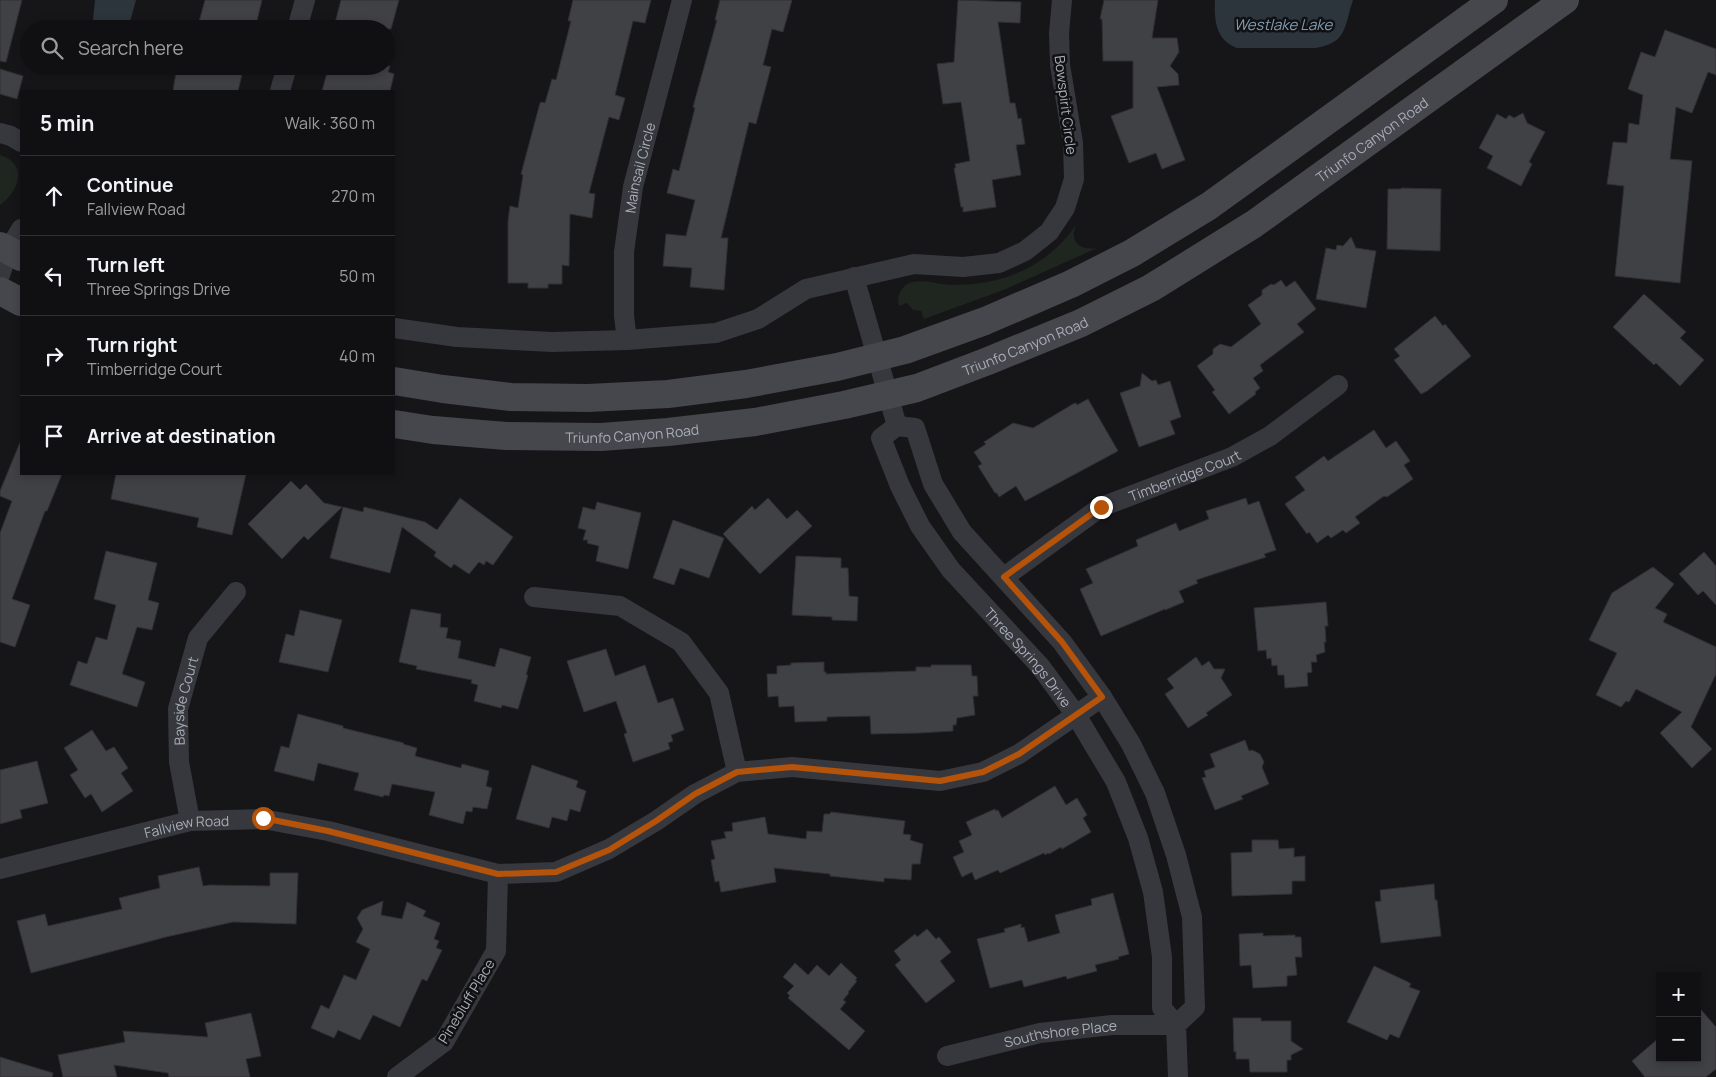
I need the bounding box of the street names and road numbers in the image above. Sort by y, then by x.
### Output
street label: Bowspirit Circle [1050,54,1082,156]
street label: Triunfo Canyon Road [1312,92,1432,186]
street label: Mainsail Circle [620,120,659,214]
street label: Triunfo Canyon Road [959,312,1091,379]
street label: Triunfo Canyon Road [565,419,700,447]
street label: Timberridge Court [1126,444,1244,505]
street label: Three Springs Drive [981,603,1076,711]
street label: Bayside Court [168,654,202,745]
street label: Fallview Road [142,810,229,842]
street label: Pinebluff Place [433,955,499,1047]
street label: Southshore Place [1002,1016,1117,1051]

